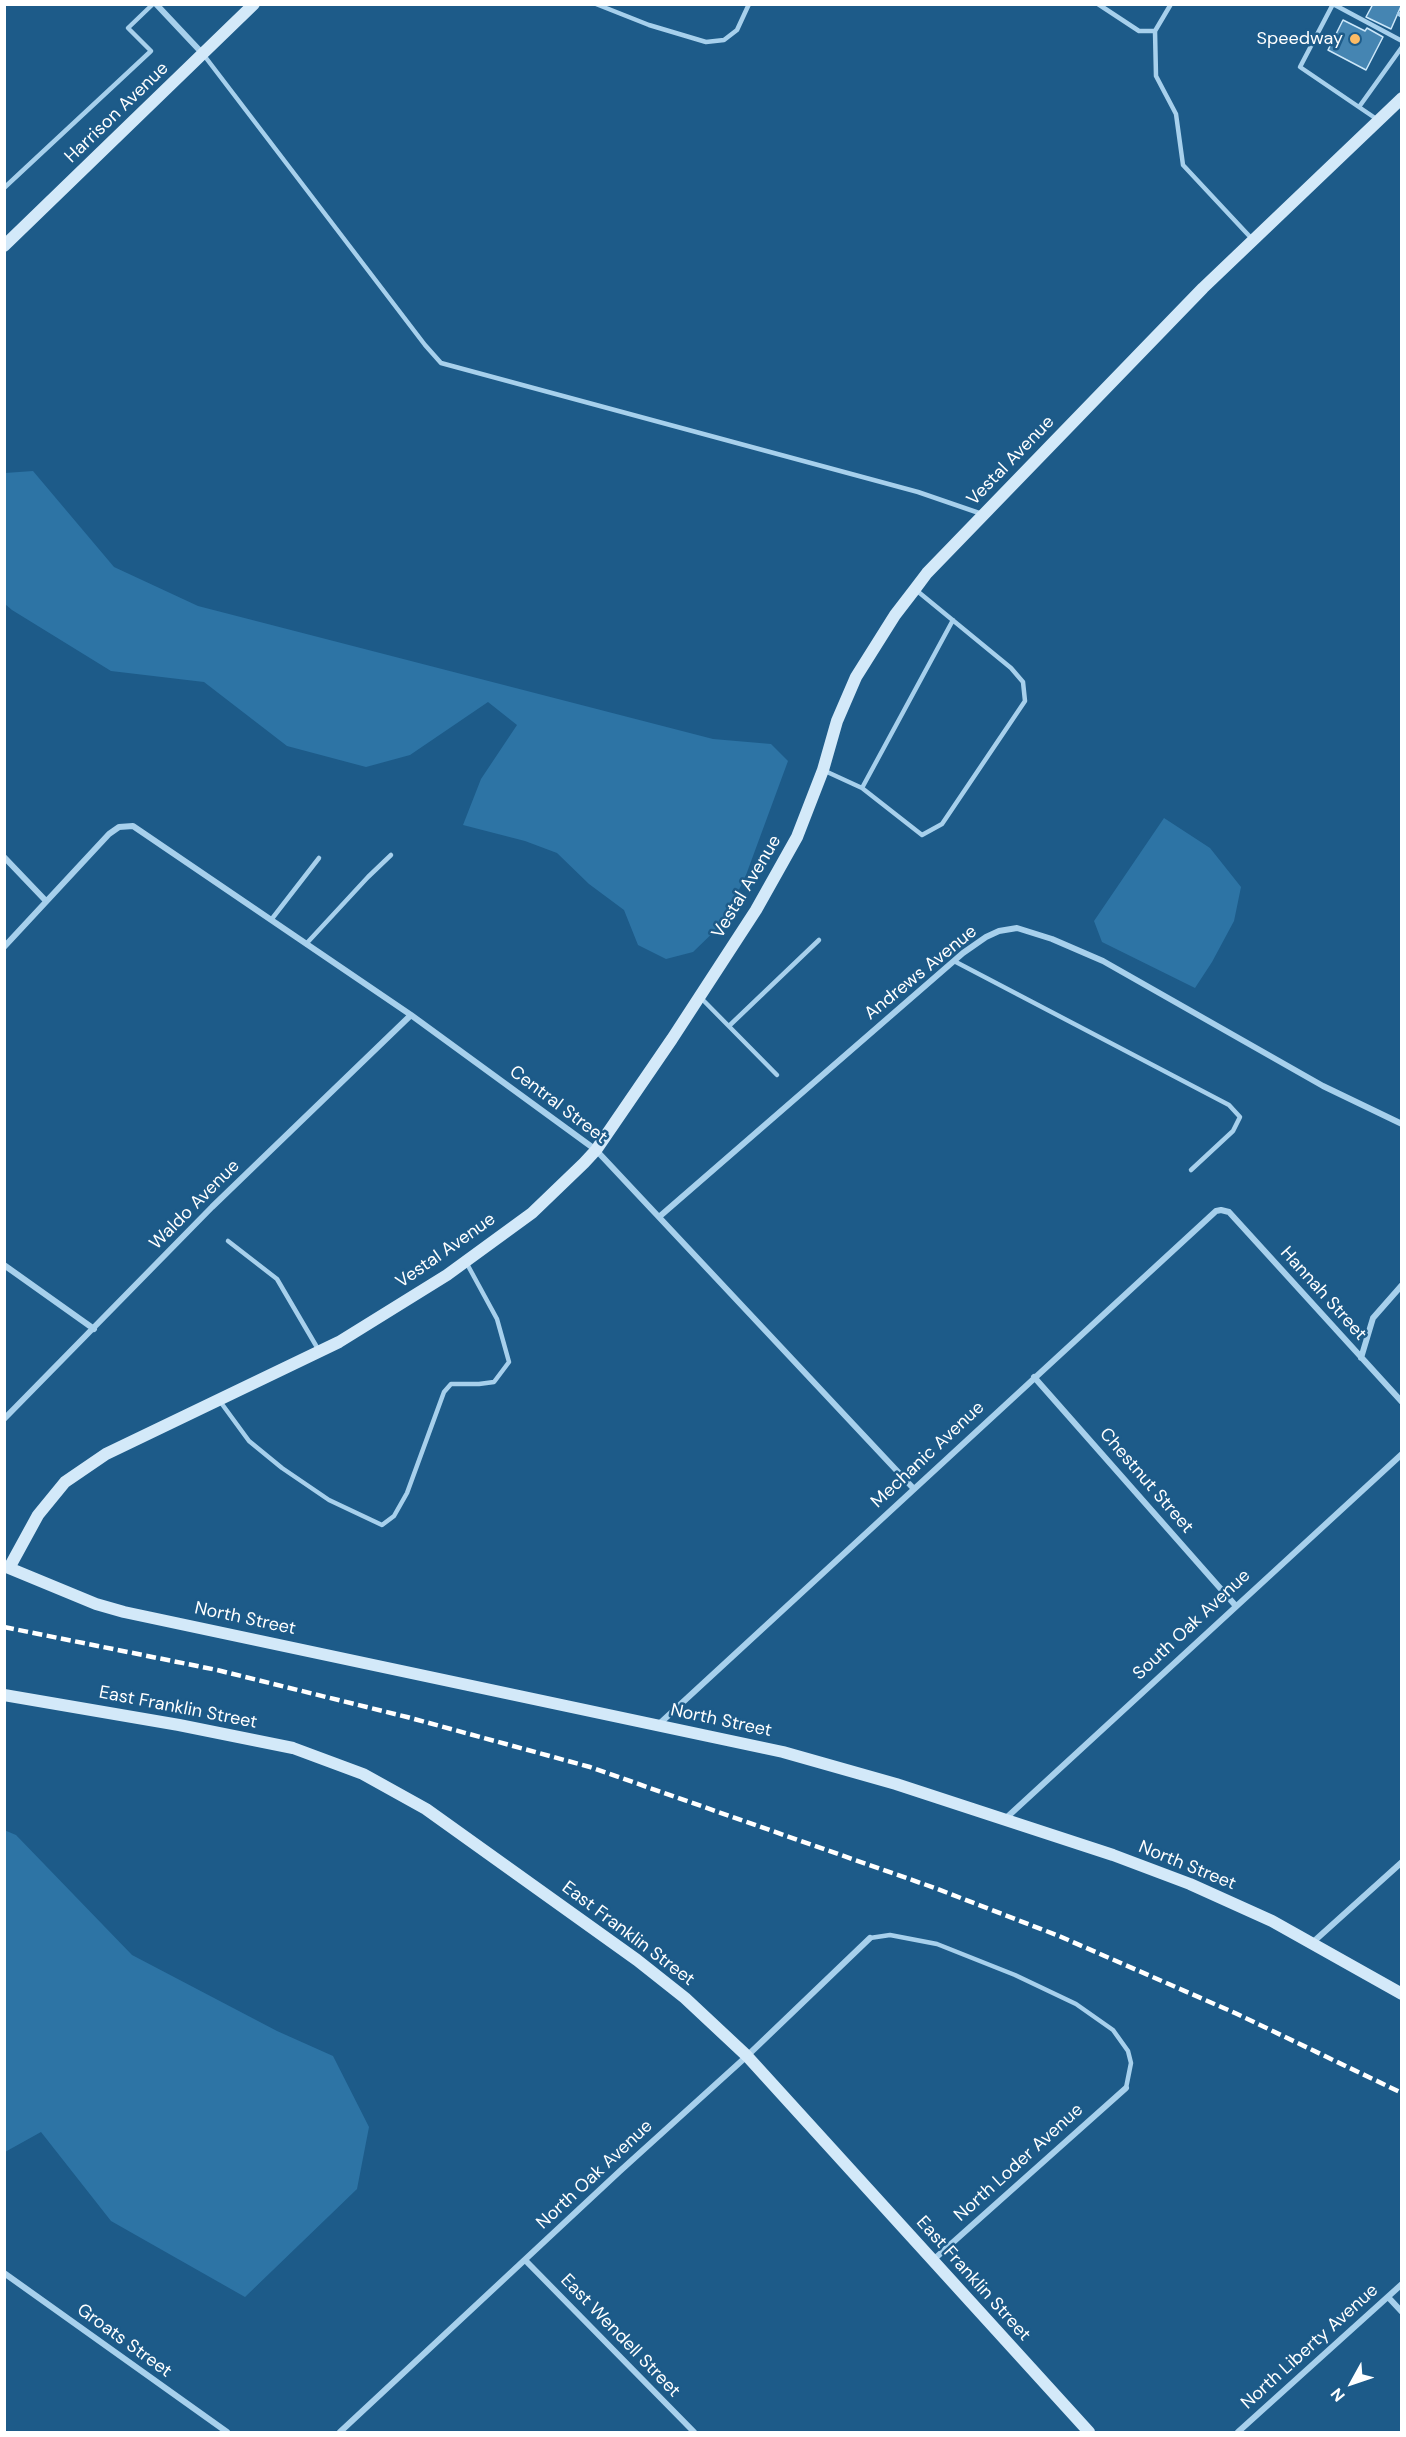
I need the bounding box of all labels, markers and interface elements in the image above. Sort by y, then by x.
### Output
place label: Speedway [1257,28,1343,50]
marker: Speedway [1348,32,1362,46]
street label: Harrison Avenue [61,58,173,168]
street label: Vestal Avenue [963,412,1059,510]
street label: Vestal Avenue [708,831,786,943]
street label: Andrews Avenue [860,921,982,1025]
street label: Central Street [505,1061,611,1149]
street label: Waldo Avenue [146,1156,244,1254]
street label: Vestal Avenue [392,1209,500,1293]
street label: Hannah Street [1275,1243,1371,1345]
street label: Mechanic Avenue [867,1397,989,1513]
street label: Chestnut Street [1094,1424,1198,1538]
street label: South Oak Avenue [1129,1565,1255,1685]
street label: North Street [192,1598,298,1640]
street label: East Franklin Street [97,1682,259,1734]
street label: North Street [668,1700,774,1742]
street label: North Street [1135,1837,1239,1895]
street label: East Franklin Street [557,1877,699,1991]
street label: North Loder Avenue [950,2099,1088,2227]
street label: North Oak Avenue [533,2116,657,2234]
street label: East Franklin Street [911,2212,1035,2346]
street label: East Wendell Street [556,2270,684,2402]
street label: North Liberty Avenue [1237,2280,1383,2414]
street label: Groats Street [72,2299,176,2383]
north arrow [1322,2353,1382,2413]

